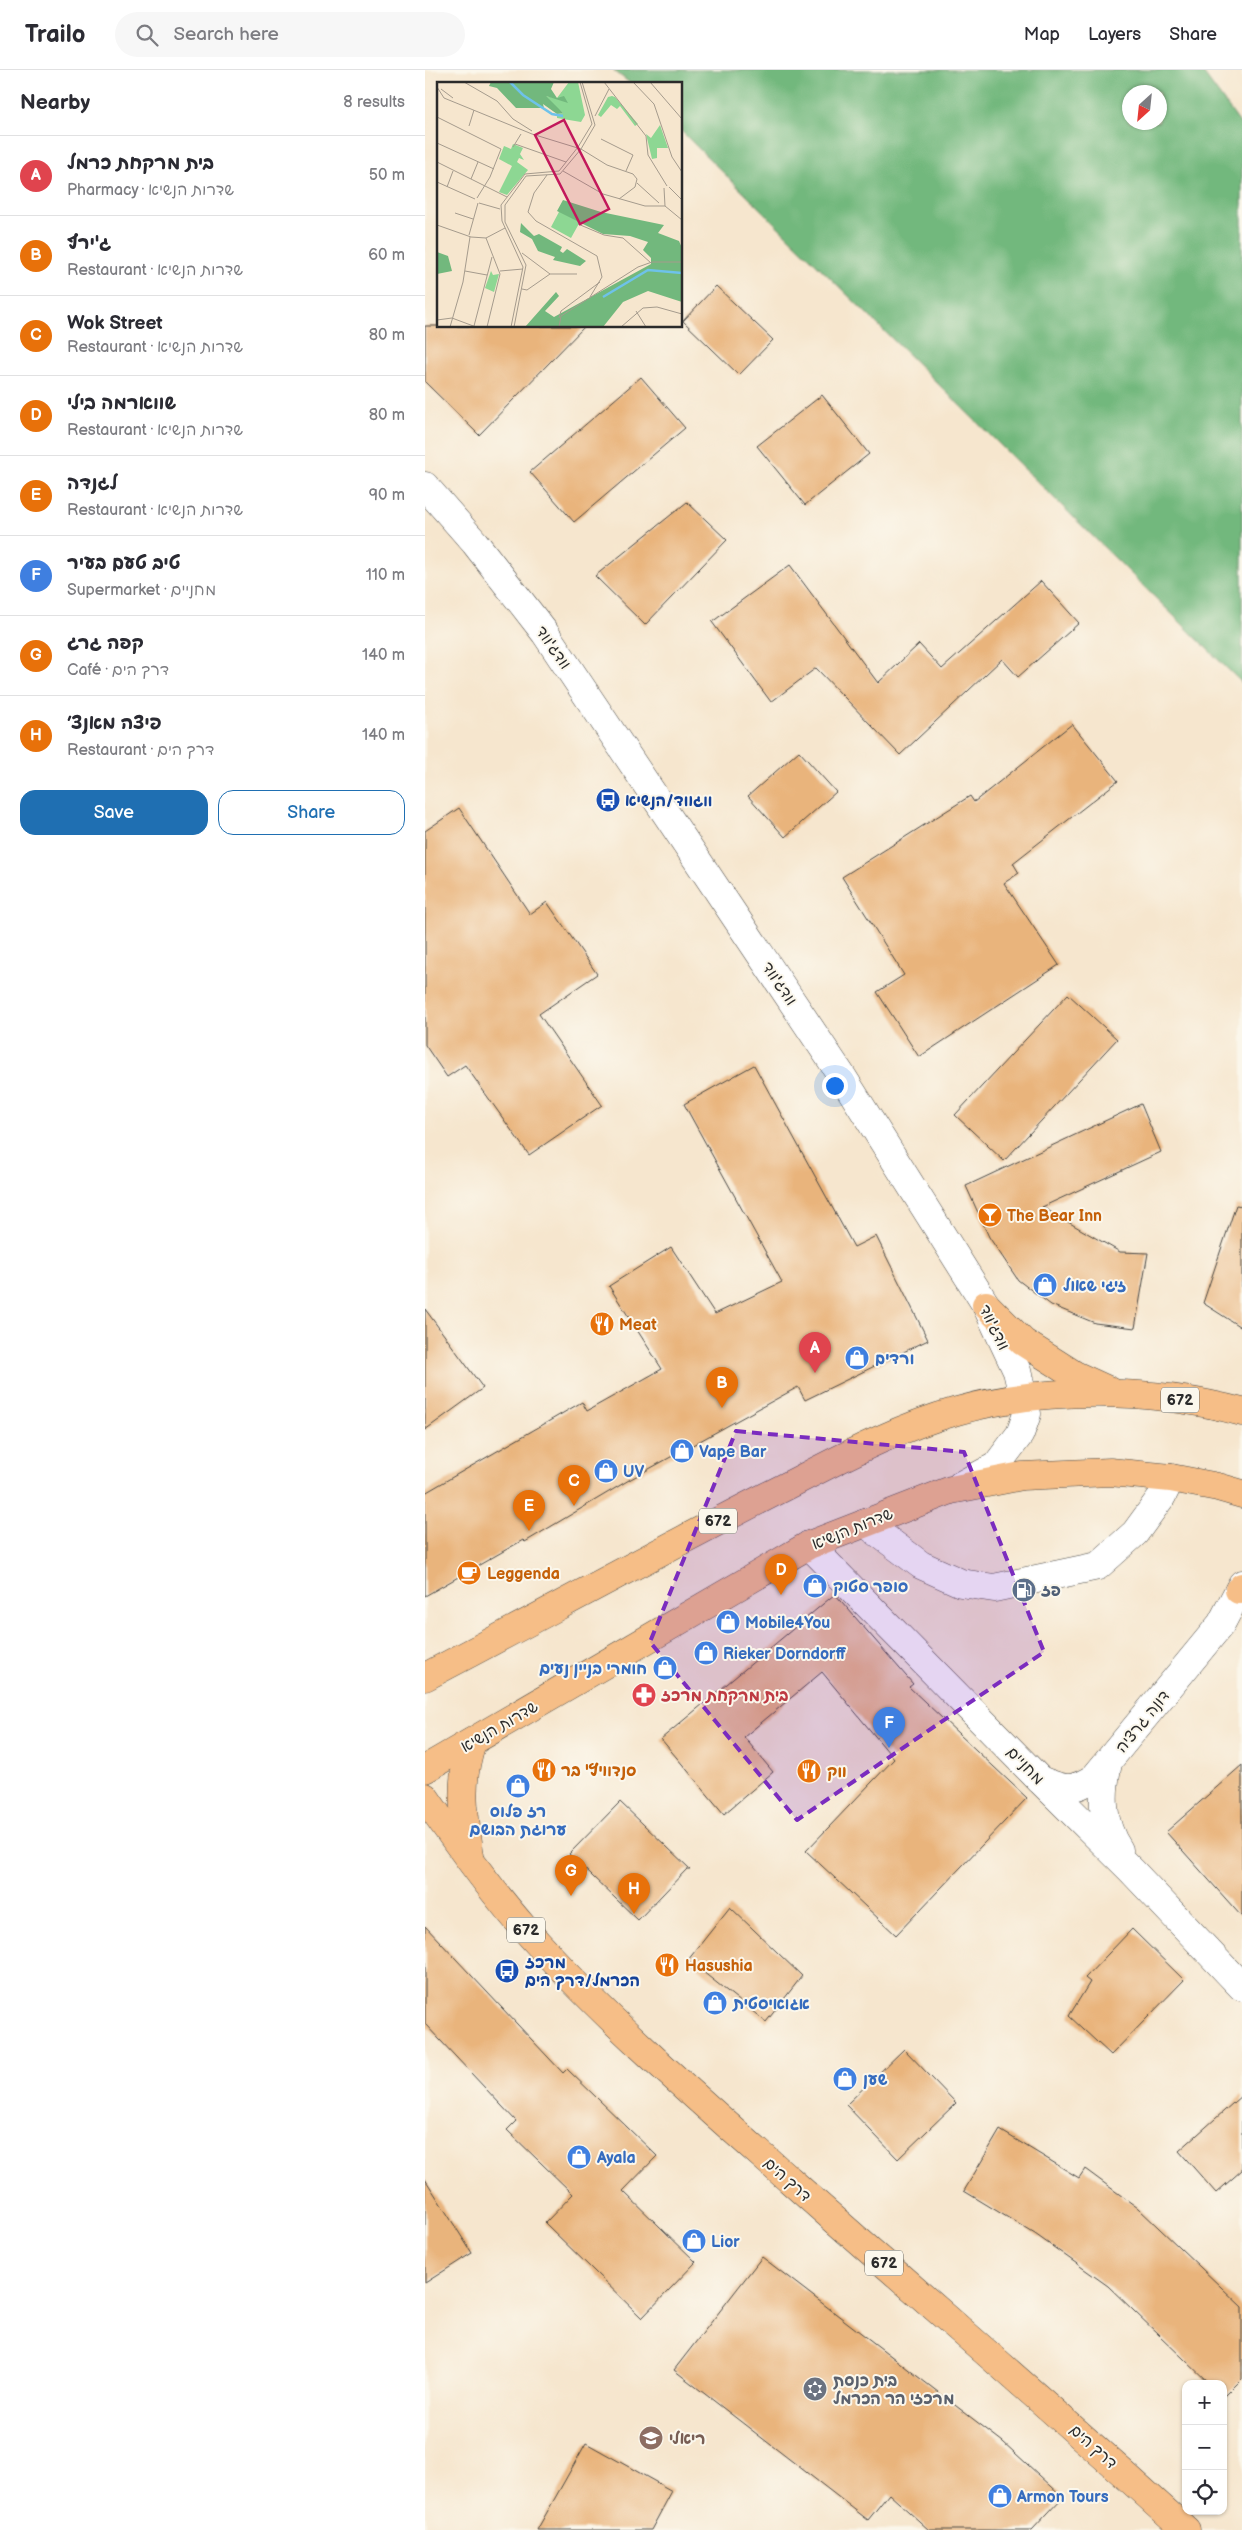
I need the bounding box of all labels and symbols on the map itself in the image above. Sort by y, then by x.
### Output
inset map [437,82,683,328]
north arrow [1122,85,1167,130]
street label: וודג'ווד [531,623,574,673]
bus stop icon: ווגווד/הנשיא [595,787,621,813]
place label: ווגווד/הנשיא [625,792,713,811]
street label: וודג'ווד [757,958,800,1009]
your location [822,1073,848,1099]
bar icon: The Bear Inn [977,1202,1003,1228]
place label: The Bear Inn [1007,1207,1102,1226]
shop icon: זיגי שאול [1032,1272,1058,1298]
place label: זיגי שאול [1063,1277,1127,1296]
street label: וודג'ווד [974,1302,1013,1354]
restaurant icon: Meat [589,1311,615,1337]
place label: Meat [619,1316,657,1335]
pin: A [799,1332,831,1373]
shop icon: ורדים [844,1345,870,1371]
place label: ורדים [875,1350,914,1369]
pin: B [706,1367,738,1408]
road number: 672 [1161,1388,1199,1412]
shop icon: Vape Bar [669,1438,695,1464]
place label: Vape Bar [699,1443,767,1462]
shop icon: UV [593,1458,619,1484]
place label: UV [623,1463,644,1482]
pin: C [558,1465,590,1506]
pin: E [513,1490,545,1531]
street label: שדרות הנשיא [809,1504,896,1554]
road number: 672 [699,1508,737,1534]
pin: D [765,1554,797,1595]
cafe icon: Leggenda [456,1560,482,1586]
place label: Leggenda [487,1565,560,1584]
shop icon: סופר סטוק [802,1573,828,1599]
fuel station icon: פז [1011,1577,1037,1603]
place label: סופר סטוק [833,1578,908,1597]
place label: פז [1041,1582,1061,1601]
shop icon: Mobile4You [715,1609,741,1635]
place label: Mobile4You [745,1614,830,1633]
shop icon: Rieker Dorndorff [693,1640,719,1666]
place label: Rieker Dorndorff [723,1645,846,1664]
shop icon: חומרי בניין נעים [652,1655,678,1681]
place label: חומרי בניין נעים [539,1660,647,1679]
pharmacy icon: בית מרקחת מרכז [631,1682,657,1708]
place label: בית מרקחת מרכז [661,1687,789,1706]
street label: דונה גרציה [1112,1687,1174,1757]
street label: שדרות הנשיא [458,1697,542,1757]
pin: F [873,1707,905,1748]
street label: מחניים [1002,1743,1048,1789]
restaurant icon: סנדוויץ' בר [531,1757,557,1783]
restaurant icon: ווק [796,1758,822,1784]
place label: סנדוויץ' בר [561,1762,636,1781]
place label: ווק [827,1763,847,1782]
shop icon: רז פלוס ערוגת הבושם [505,1773,531,1799]
place label: רז פלוס ערוגת הבושם [470,1803,567,1840]
pin: G [555,1855,587,1896]
pin: H [618,1873,650,1914]
road number: 672 [507,1918,545,1942]
restaurant icon: Hasushia [654,1952,680,1978]
place label: מרכז הכרמל/דרך הים [525,1954,640,1991]
place label: Hasushia [685,1957,753,1976]
bus stop icon: מרכז הכרמל/דרך הים [494,1958,520,1984]
shop icon: אגואיסטית [702,1990,728,2016]
place label: אגואיסטית [732,1995,810,2014]
shop icon: שען [832,2066,858,2092]
place label: שען [863,2071,888,2090]
shop icon: Ayala [566,2144,592,2170]
place label: Ayala [596,2149,636,2168]
street label: דרך הים [759,2154,815,2206]
shop icon: Lior [681,2228,707,2254]
place label: Lior [711,2233,740,2252]
road number: 672 [865,2250,903,2276]
place label: בית כנסת מרכזי הר הכרמל [833,2372,954,2409]
synagogue icon: בית כנסת מרכזי הר הכרמל [802,2376,828,2402]
street label: דרך הים [1065,2421,1121,2473]
school or university icon: ריאלי [638,2425,664,2451]
place label: ריאלי [669,2430,706,2449]
shop icon: Armon Tours [987,2483,1013,2509]
place label: Armon Tours [1016,2488,1109,2507]

